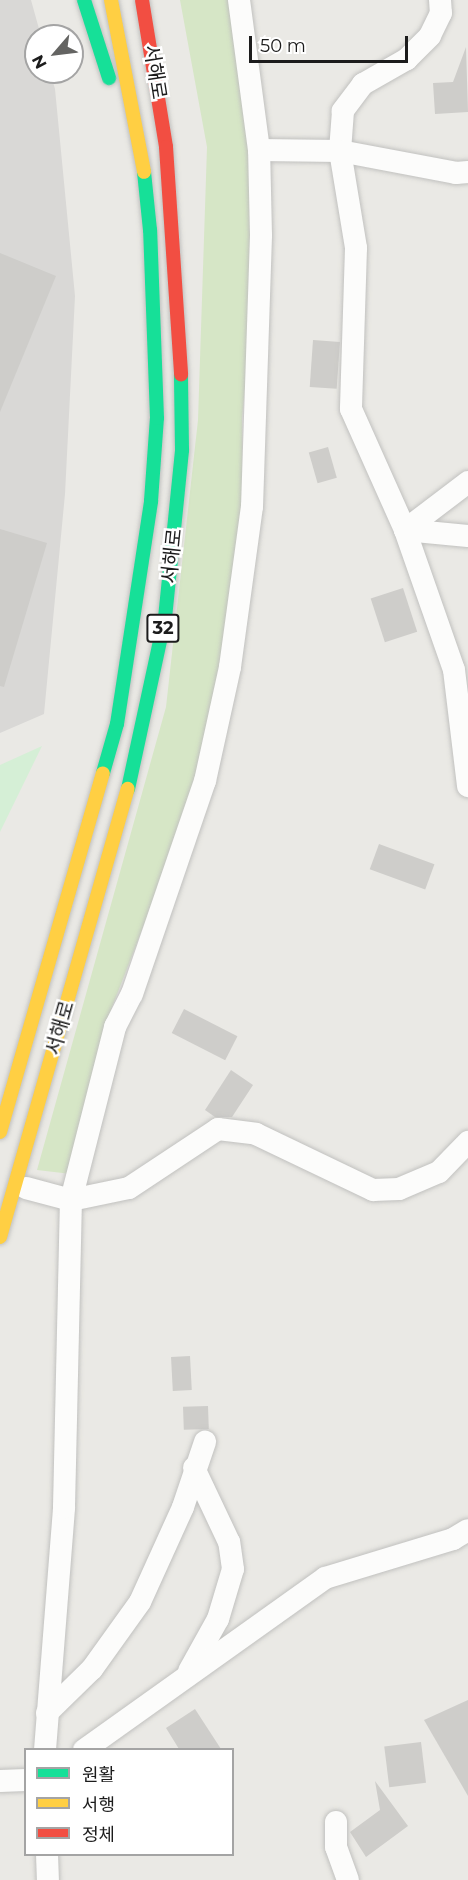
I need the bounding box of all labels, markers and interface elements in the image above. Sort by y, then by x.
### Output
north arrow [24,24,84,84]
scale bar [252,24,411,62]
text: 50 m [260,35,306,57]
street label: 서해로 [139,43,171,101]
text: N [28,52,51,72]
street label: 서해로 [157,527,187,585]
road number: 32 [145,613,181,643]
street label: 서해로 [41,998,79,1058]
legend [24,1748,234,1856]
text: 원활 [82,1764,115,1786]
text: 서행 [82,1794,115,1816]
text: 정체 [82,1824,115,1846]

